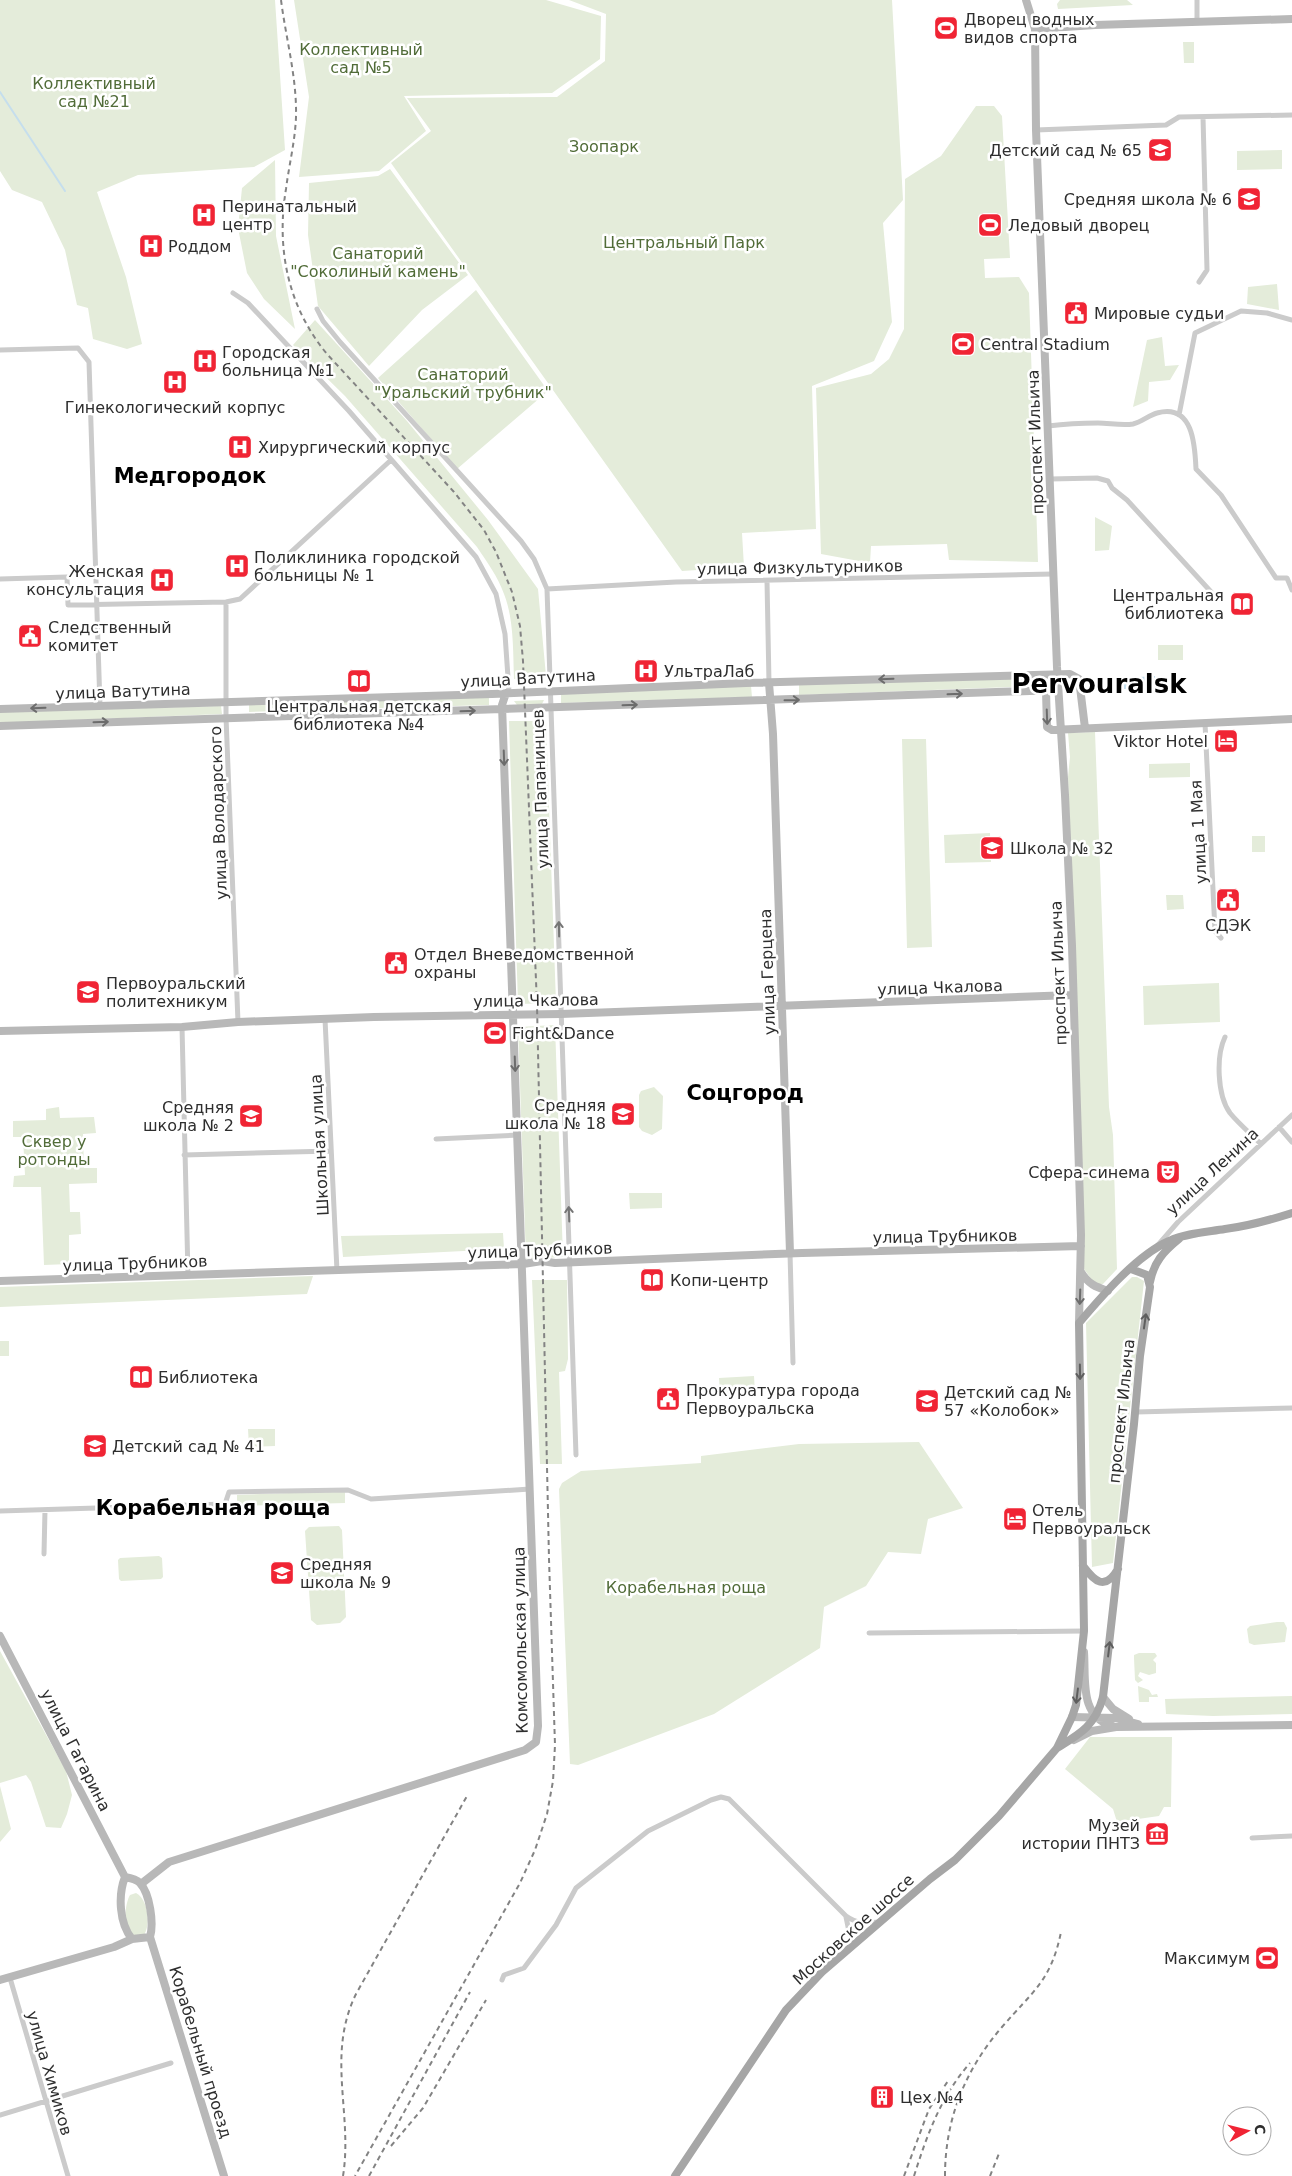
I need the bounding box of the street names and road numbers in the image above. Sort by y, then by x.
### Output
street label: проспект Ильича [1023,369,1048,515]
street label: улица Физкультурников [697,556,903,579]
street label: улица Ватутина [460,665,596,692]
street label: улица Ватутина [55,680,191,703]
street label: улица Папанинцев [528,709,553,869]
street label: улица Володарского [206,726,231,900]
street label: улица 1 Мая [1186,779,1211,885]
street label: проспект Ильича [1046,900,1071,1046]
street label: улица Герцена [756,908,779,1036]
street label: улица Чкалова [877,976,1003,999]
street label: улица Чкалова [473,990,599,1011]
street label: Школьная улица [306,1074,333,1216]
street label: улица Ленина [1162,1124,1262,1219]
street label: улица Трубников [872,1226,1018,1247]
street label: улица Трубников [467,1238,613,1263]
street label: улица Трубников [62,1251,208,1276]
street label: проспект Ильича [1104,1338,1139,1484]
street label: Комсомольская улица [509,1546,532,1734]
street label: улица Гагарина [37,1686,115,1814]
street label: Московское шоссе [789,1870,918,1989]
street label: Корабельный проезд [165,1964,236,2140]
street label: улица Химиков [23,2009,76,2138]

